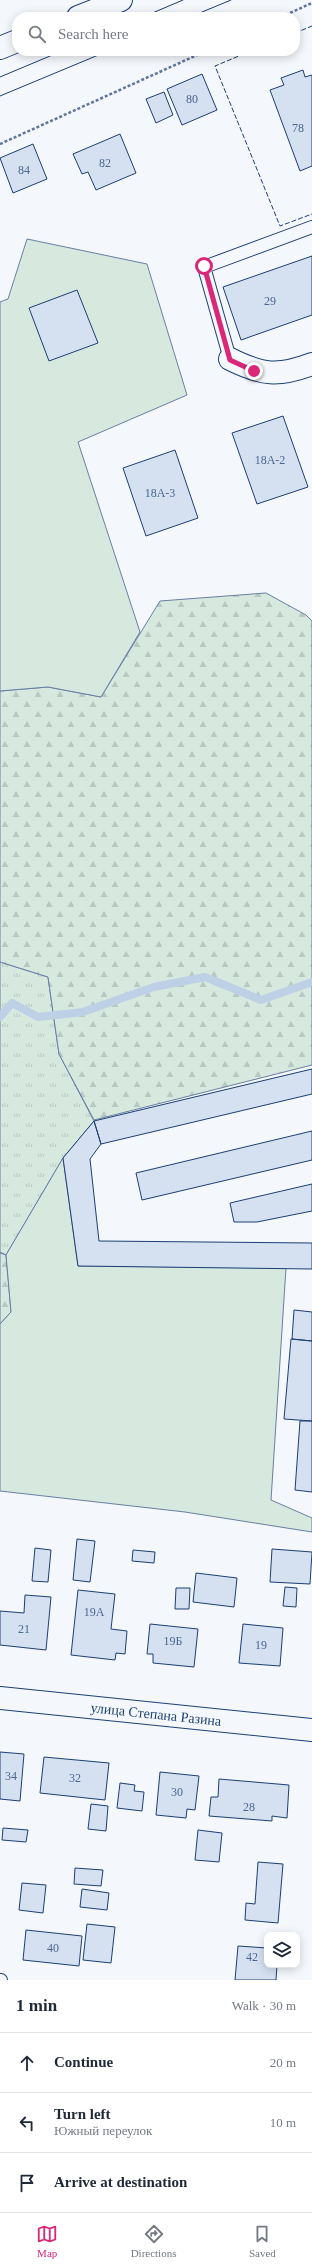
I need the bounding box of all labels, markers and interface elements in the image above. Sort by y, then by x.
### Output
search box [12,12,300,56]
icon: search [26,23,48,45]
text: Search here [58,26,128,42]
house number: 80 [186,92,198,106]
house number: 78 [292,121,304,135]
house number: 82 [99,156,111,170]
house number: 84 [18,163,30,177]
route start [195,257,213,275]
house number: 29 [264,294,276,308]
route end [245,362,263,380]
house number: 18А-2 [255,453,285,467]
house number: 18А-3 [145,486,175,500]
house number: 19А [84,1605,105,1619]
house number: 21 [18,1622,30,1636]
house number: 19Б [164,1634,183,1648]
house number: 19 [255,1638,267,1652]
street label: улица Степана Разина [90,1700,223,1729]
house number: 34 [5,1769,17,1783]
house number: 32 [69,1771,81,1785]
house number: 30 [171,1785,183,1799]
house number: 28 [243,1800,255,1814]
map controls [264,1932,300,1968]
button: layers [264,1932,300,1968]
house number: 40 [47,1941,59,1955]
house number: 42 [246,1950,258,1964]
text: 1 min [16,1996,57,2015]
text: Walk · 30 m [232,1998,296,2013]
icon: ahead [16,2052,38,2074]
text: Continue [54,2054,113,2070]
text: 20 m [270,2055,296,2070]
text: Turn left [54,2106,111,2122]
icon: left [16,2112,38,2134]
text: 10 m [270,2115,296,2130]
text: Южный переулок [54,2123,152,2138]
icon: arrive [16,2172,38,2194]
text: Arrive at destination [54,2174,187,2190]
tab: Map [36,2223,58,2259]
tab: Directions [131,2223,176,2259]
tab: Saved [249,2223,276,2259]

